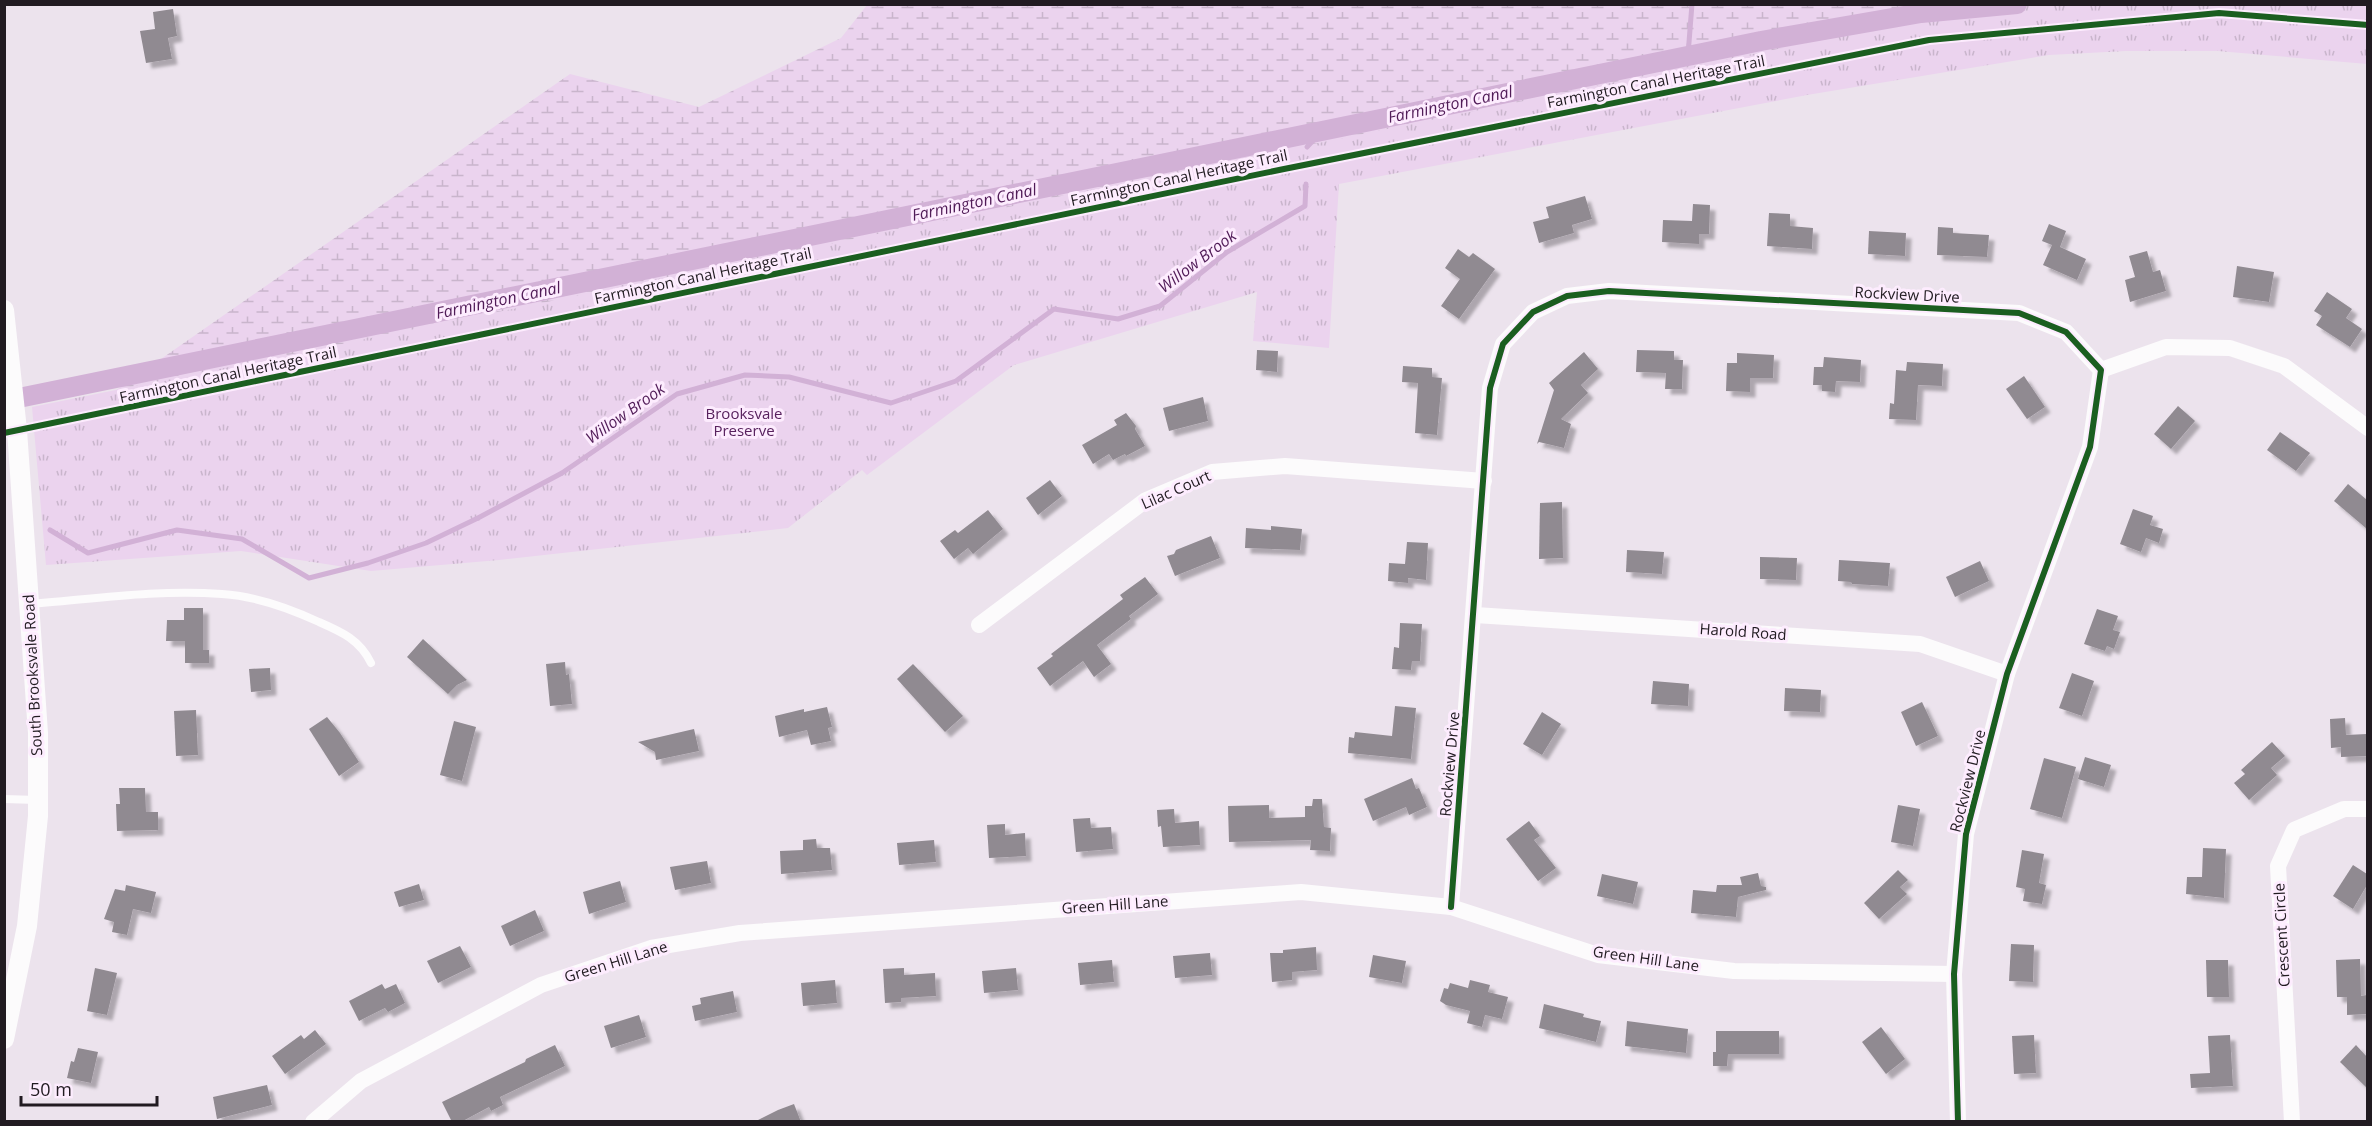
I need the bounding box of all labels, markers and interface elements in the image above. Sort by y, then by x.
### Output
street label: Farmington Canal Heritage Trail [1545,50,1766,112]
water label: Farmington Canal [1386,80,1515,128]
street label: Farmington Canal Heritage Trail [1068,144,1289,210]
water label: Farmington Canal [910,178,1039,226]
water label: Willow Brook [1154,224,1241,298]
street label: Farmington Canal Heritage Trail [592,242,813,308]
water label: Farmington Canal [434,276,563,324]
street label: Rockview Drive [1854,281,1960,307]
street label: Farmington Canal Heritage Trail [117,341,338,407]
water label: Willow Brook [581,377,670,448]
park label: Brooksvale Preserve [706,403,782,440]
street label: Lilac Court [1138,465,1213,513]
street label: South Brooksvale Road [18,594,46,756]
street label: Harold Road [1699,618,1787,644]
street label: Rockview Drive [1434,711,1464,817]
street label: Rockview Drive [1945,727,1989,834]
street label: Crescent Circle [2268,883,2294,987]
street label: Green Hill Lane [1061,890,1169,918]
street label: Green Hill Lane [562,936,670,986]
street label: Green Hill Lane [1592,941,1701,975]
scale bar [21,1069,158,1107]
text: 50 m [30,1077,72,1101]

